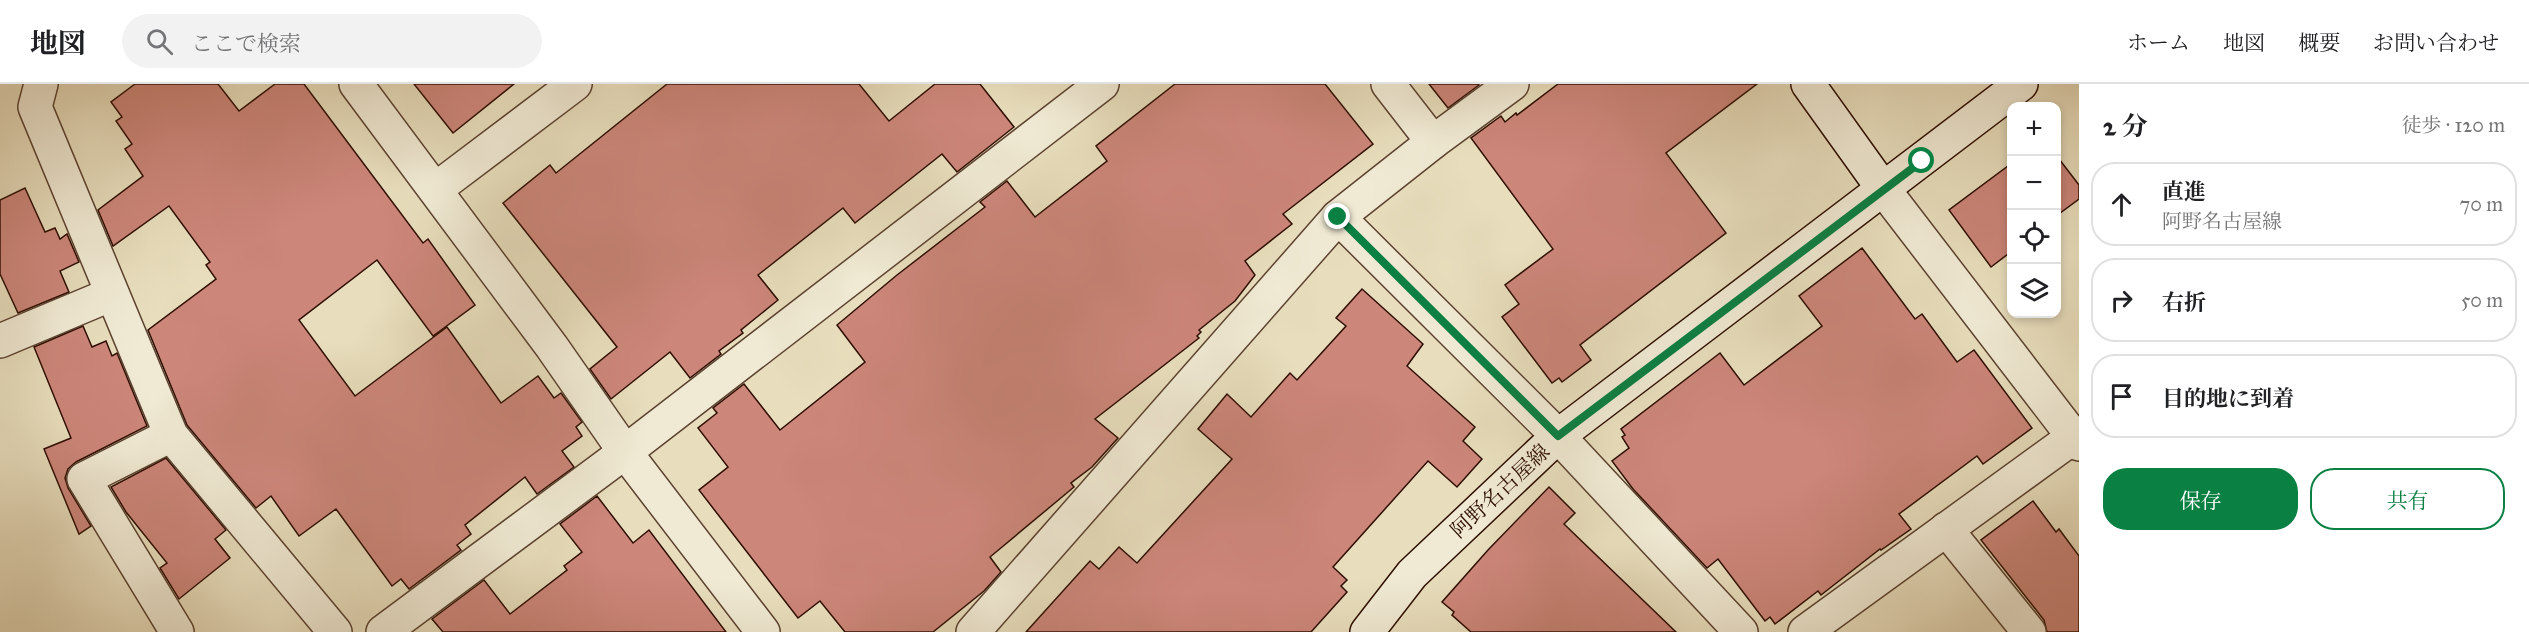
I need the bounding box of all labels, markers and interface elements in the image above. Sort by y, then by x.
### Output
search box [122,14,542,68]
icon: search [143,25,176,58]
text: 地図 [30,26,86,61]
text: ここで検索 [191,30,301,57]
text: ホーム [2127,30,2190,56]
text: 地図 [2223,30,2265,56]
text: 概要 [2298,30,2340,56]
text: お問い合わせ [2373,30,2499,56]
map controls [2007,102,2061,318]
button: + [2007,102,2061,156]
text: 2 分 [2103,110,2147,142]
text: 徒歩 · 120 m [2402,113,2505,137]
route start [1908,147,1934,173]
button: − [2007,156,2061,210]
text: 直進 [2162,178,2206,205]
icon: ahead [2105,188,2138,221]
text: 70 m [2460,192,2503,216]
route end [1324,203,1350,229]
text: 阿野名古屋線 [2162,209,2282,233]
button: locate [2007,210,2061,264]
button: layers [2007,264,2061,318]
icon: right [2105,284,2138,317]
text: 50 m [2461,288,2503,312]
text: 右折 [2162,289,2206,316]
icon: arrive [2105,380,2138,413]
text: 目的地に到着 [2162,385,2294,412]
street label: 阿野名古屋線 [1445,439,1555,543]
button: 保存 [2103,468,2298,530]
button: 共有 [2310,468,2505,530]

